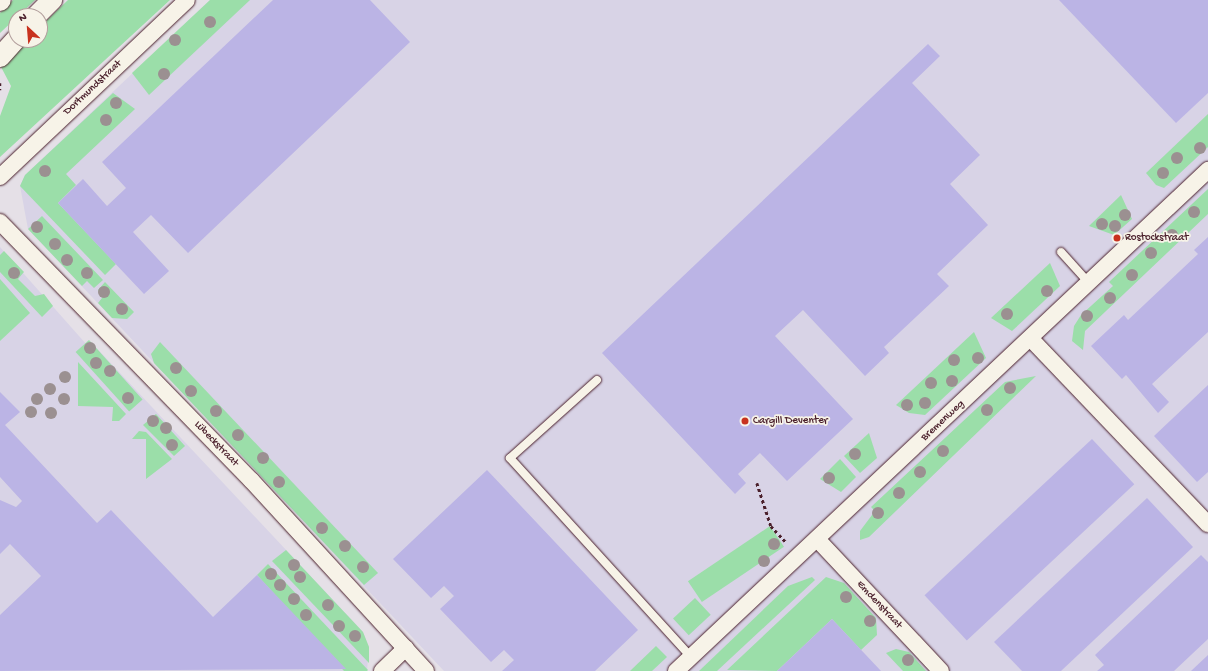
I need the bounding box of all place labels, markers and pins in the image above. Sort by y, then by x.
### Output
place label: Rostockstraat [1125,231,1189,245]
marker: Rostockstraat [1112,233,1122,243]
place label: Cargill Deventer [753,414,828,428]
marker: Cargill Deventer [740,416,750,426]

